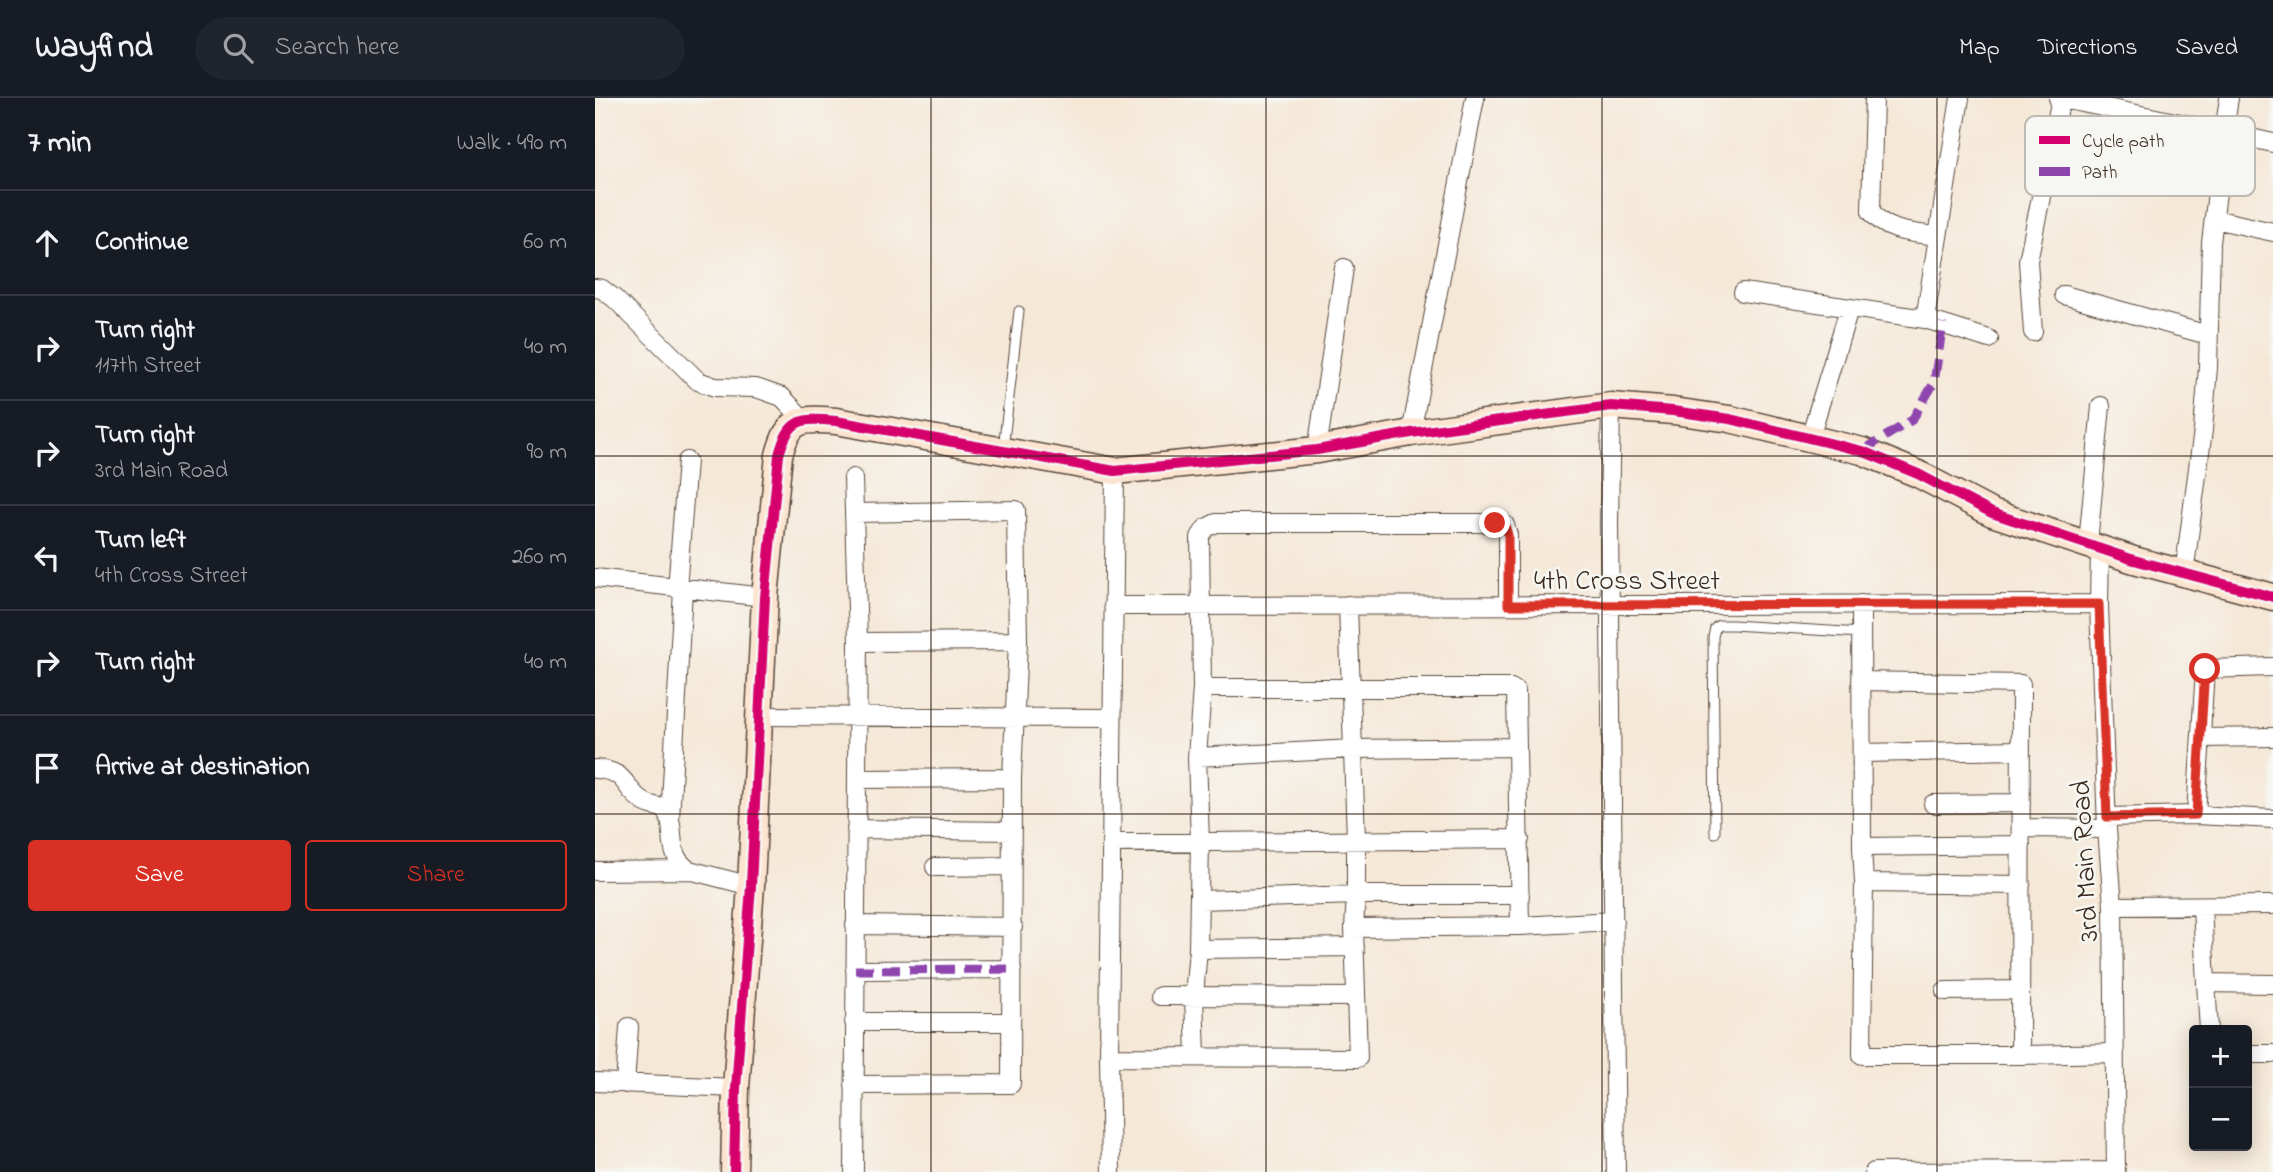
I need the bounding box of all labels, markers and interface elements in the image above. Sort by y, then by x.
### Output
search box [195,17,685,80]
text: Wayfind [35,24,153,72]
icon: search [219,29,257,67]
text: Search here [275,29,399,67]
text: Map [1959,31,2000,66]
text: Directions [2038,31,2137,66]
text: Saved [2175,31,2238,66]
legend [2025,116,2255,196]
text: 7 min [28,122,91,166]
text: Walk · 490 m [456,127,567,160]
text: Cycle path [2082,129,2164,157]
text: Path [2082,160,2118,187]
icon: ahead [28,224,66,262]
text: Continue [95,224,188,262]
text: 60 m [523,226,567,259]
text: Turn right [95,312,195,350]
icon: right [28,329,66,367]
text: 40 m [524,331,567,364]
text: 117th Street [95,350,201,383]
text: Turn right [95,417,195,455]
icon: right [28,434,66,472]
text: 90 m [527,436,567,469]
text: 3rd Main Road [95,455,228,488]
route end [1479,507,1510,538]
text: Turn left [95,522,186,560]
icon: left [28,539,66,577]
text: 260 m [512,541,567,574]
text: 4th Cross Street [95,560,248,593]
street label: 4th Cross Street [1534,562,1720,603]
icon: right [28,644,66,682]
text: Turn right [95,644,195,682]
text: 40 m [524,646,567,679]
route start [2189,653,2220,684]
icon: arrive [28,749,66,787]
text: Arrive at destination [95,749,310,787]
street label: 3rd Main Road [2062,779,2111,943]
button: Save [28,840,291,911]
button: Share [305,840,567,911]
map controls [2189,1025,2252,1151]
button: + [2189,1025,2252,1088]
button: − [2189,1088,2252,1151]

